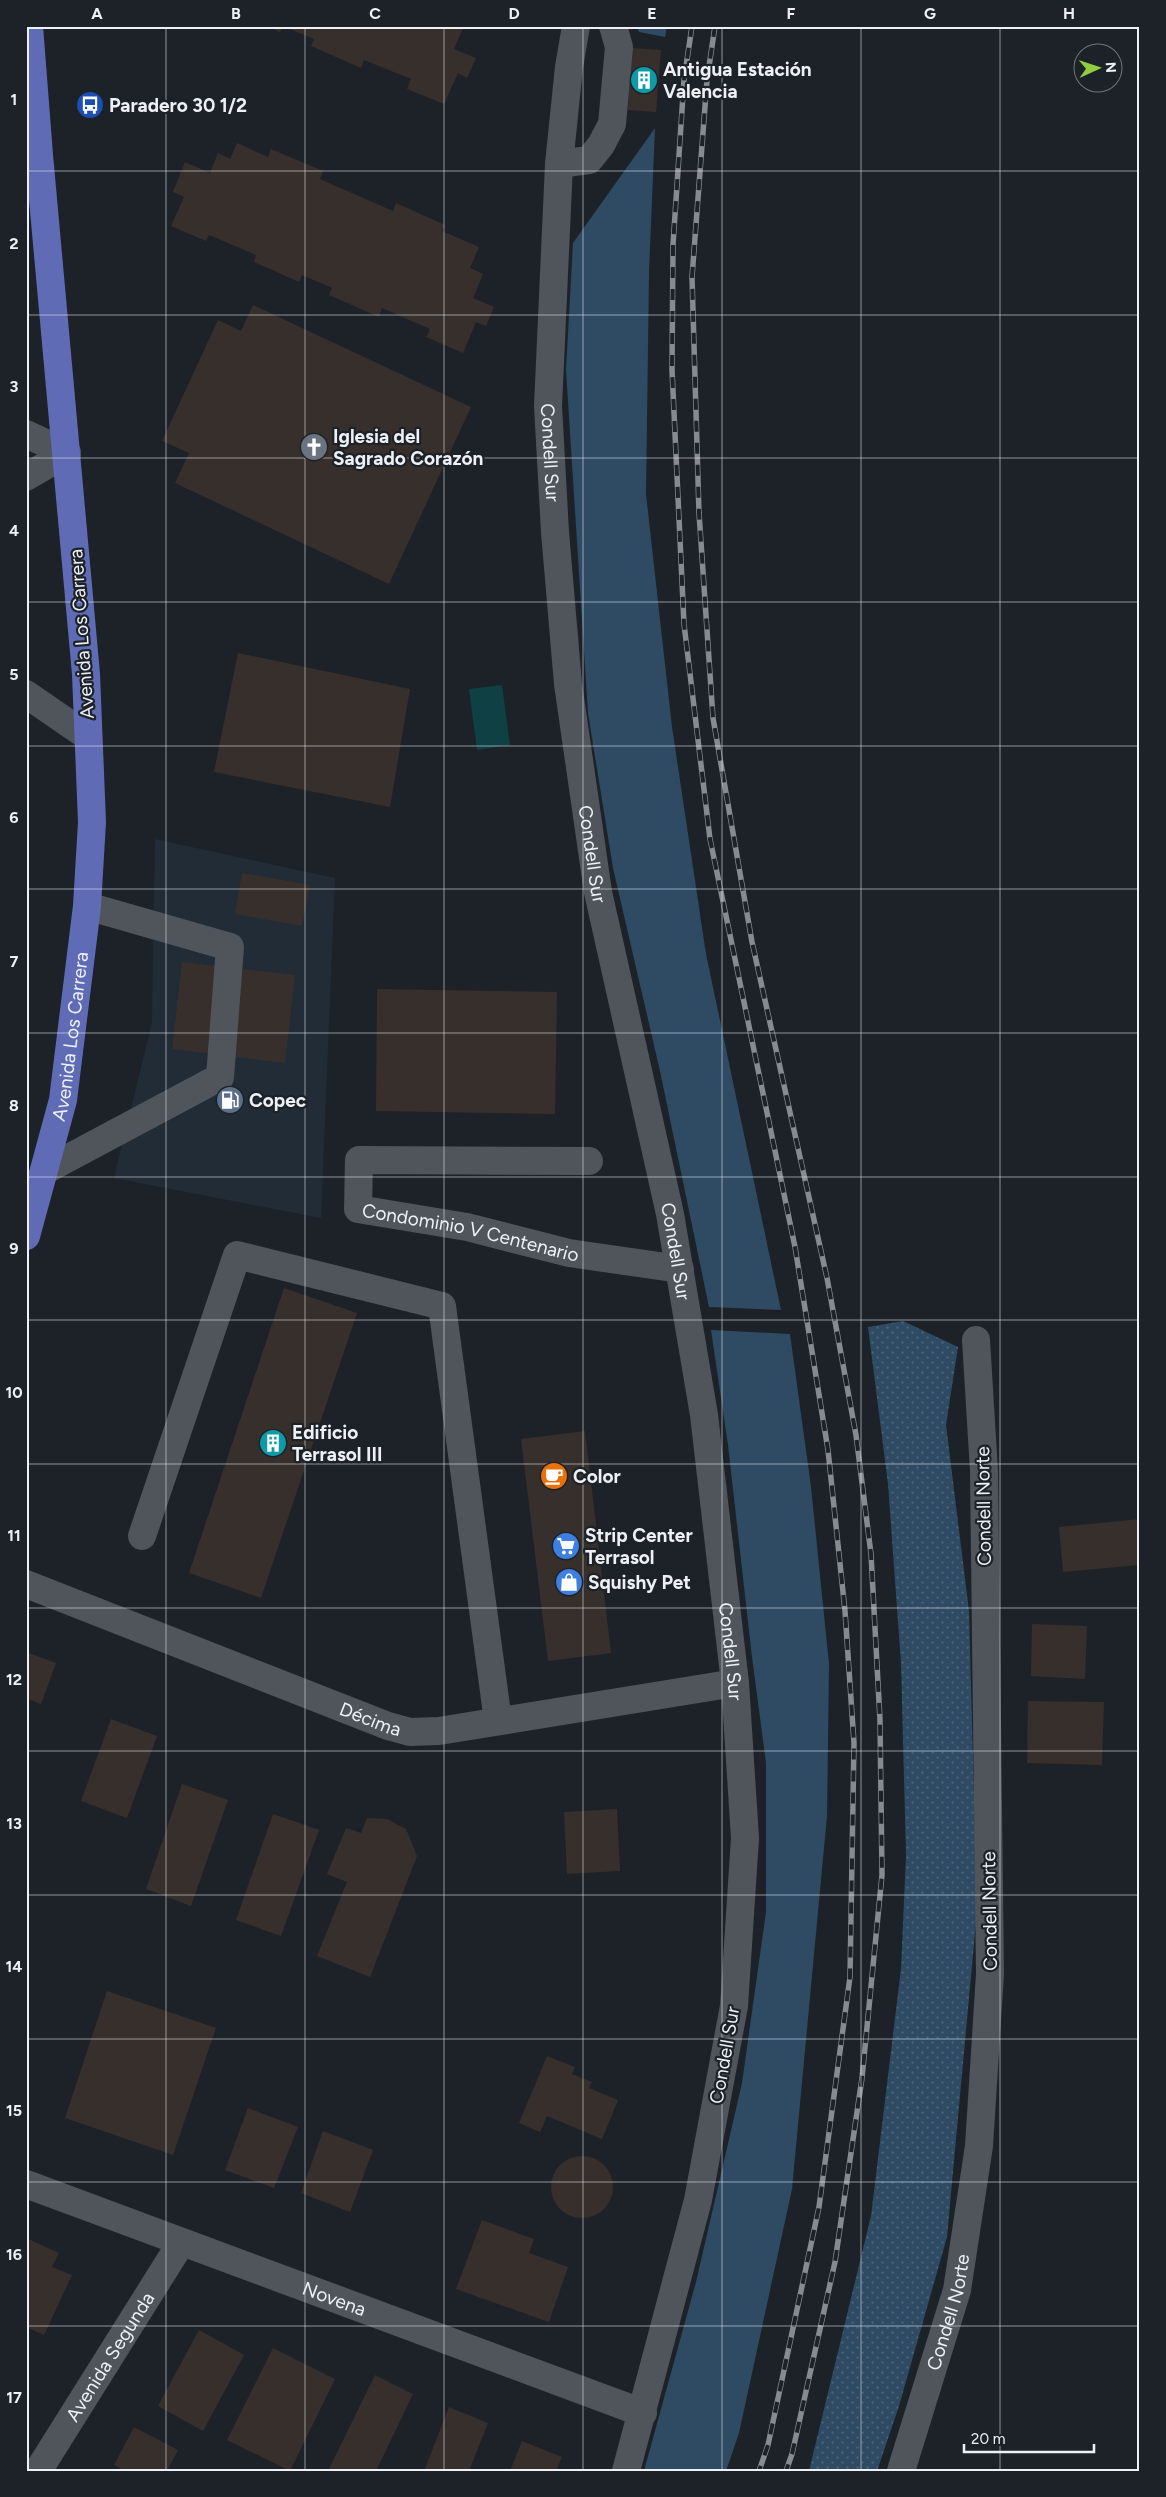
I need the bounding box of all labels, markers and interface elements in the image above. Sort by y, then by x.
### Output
text: A [91,4,103,23]
text: B [231,4,241,23]
text: C [369,4,381,23]
text: D [508,4,520,23]
text: E [647,4,657,23]
text: F [787,4,796,23]
text: G [924,4,936,23]
text: H [1063,4,1075,23]
north arrow [1074,42,1124,92]
place label: Antigua Estación Valencia [663,58,812,103]
text: N [1102,61,1119,73]
building icon: Antigua Estación Valencia [629,65,659,95]
text: 1 [11,90,17,109]
bus stop icon: Paradero 30 1/2 [75,90,105,120]
place label: Paradero 30 1/2 [109,94,247,117]
text: 2 [9,234,19,253]
text: 3 [10,377,19,396]
street label: Condell Sur [536,403,564,503]
place label: Iglesia del Sagrado Corazón [333,425,483,470]
church icon: Iglesia del Sagrado Corazón [299,432,329,462]
text: 4 [9,521,19,540]
street label: Avenida Los Carrera [64,548,99,720]
text: 5 [9,665,19,684]
street label: Condell Sur [574,804,611,906]
text: 6 [9,808,19,827]
street label: Avenida Los Carrera [47,950,93,1124]
text: 7 [10,952,19,971]
fuel station icon: Copec [215,1085,245,1115]
place label: Copec [249,1089,306,1112]
text: 8 [9,1096,19,1115]
street label: Condominio V Centenario [360,1199,580,1266]
street label: Condell Sur [656,1200,695,1302]
text: 9 [9,1239,19,1258]
text: 10 [5,1383,23,1402]
place label: Edificio Terrasol III [292,1421,382,1466]
building icon: Edificio Terrasol III [258,1428,288,1458]
street label: Condell Norte [971,1446,996,1566]
cafe icon: Color [539,1461,569,1491]
place label: Color [573,1465,621,1488]
place label: Strip Center Terrasol [585,1524,693,1569]
text: 11 [7,1526,21,1545]
supermarket icon: Strip Center Terrasol [551,1531,581,1561]
shop icon: Squishy Pet [554,1567,584,1597]
place label: Squishy Pet [588,1571,691,1594]
street label: Condell Sur [714,1601,747,1702]
text: 12 [6,1670,22,1689]
street label: Décima [336,1697,404,1741]
text: 13 [6,1814,22,1833]
street label: Condell Norte [977,1851,1002,1971]
text: 14 [6,1957,22,1976]
street label: Condell Sur [705,2004,744,2106]
text: 15 [6,2101,22,2120]
text: 16 [6,2245,22,2264]
street label: Condell Norte [922,2252,974,2373]
street label: Novena [299,2277,369,2321]
street label: Avenida Segunda [61,2288,159,2426]
text: 17 [6,2388,22,2407]
scale bar [964,2422,1094,2454]
text: 20 m [971,2430,1005,2448]

